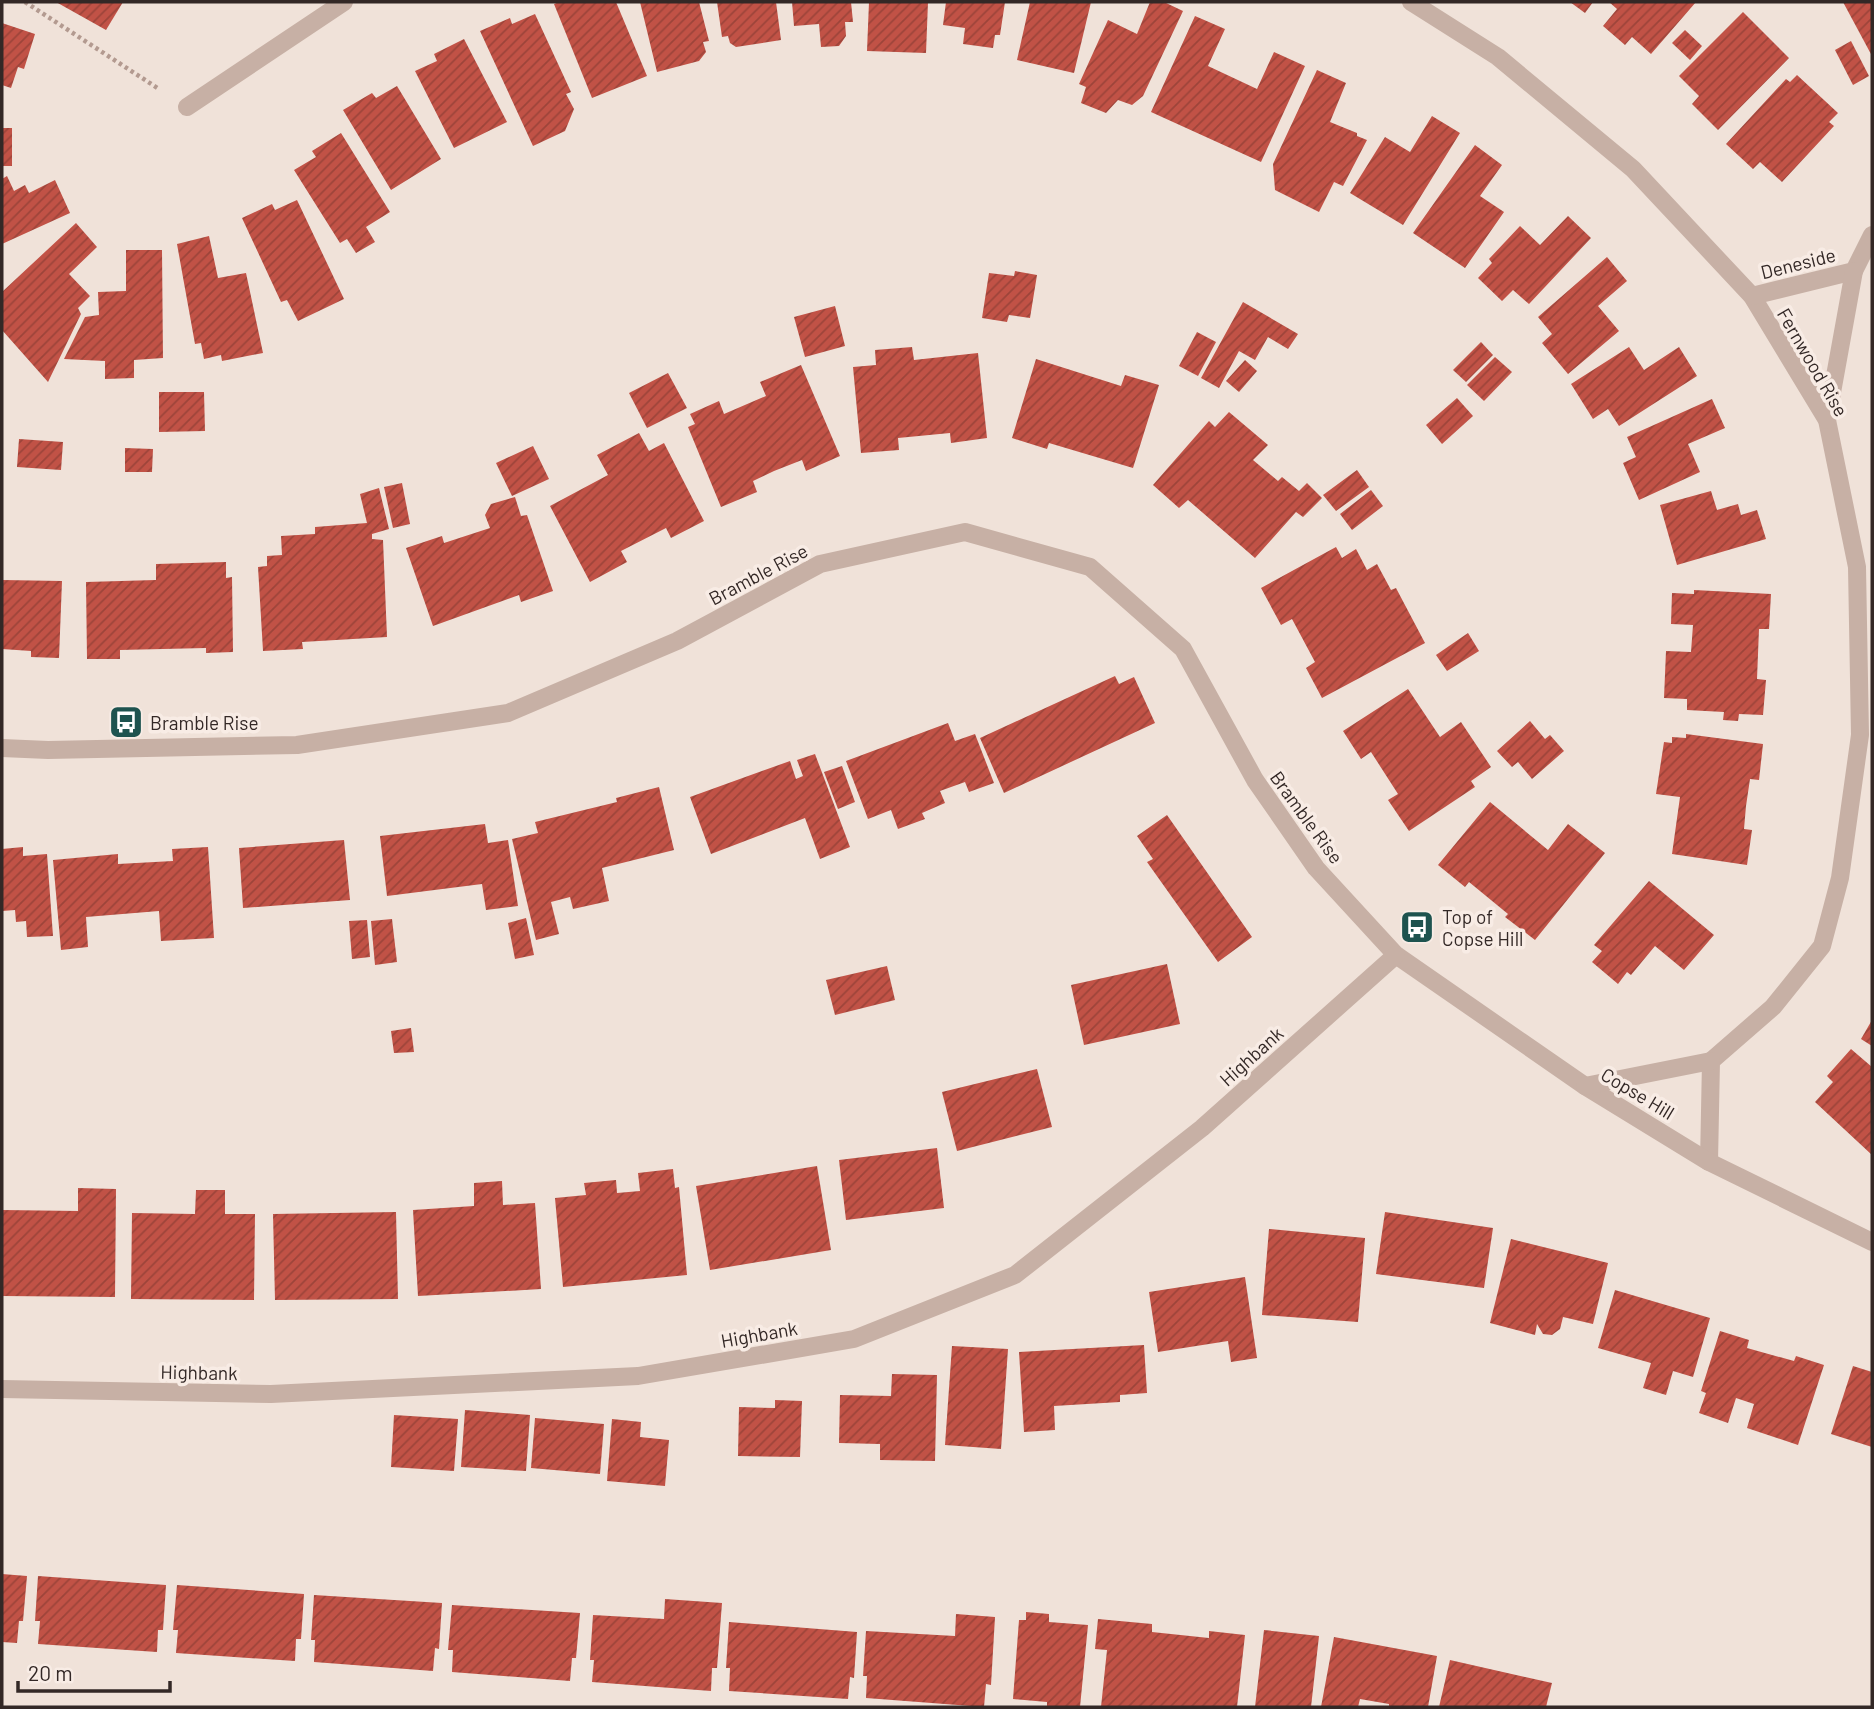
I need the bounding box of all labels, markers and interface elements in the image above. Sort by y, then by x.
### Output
street label: Deneside [1758,243,1838,283]
street label: Fernwood Rise [1773,304,1853,420]
street label: Bramble Rise [705,538,811,610]
bus stop icon: Bramble Rise [107,703,145,741]
place label: Bramble Rise [150,711,259,734]
street label: Bramble Rise [1266,766,1348,868]
place label: Top of Copse Hill [1442,905,1523,950]
bus stop icon: Top of Copse Hill [1398,908,1436,946]
street label: Highbank [1215,1022,1287,1090]
street label: Copse Hill [1597,1062,1679,1124]
street label: Highbank [719,1316,799,1352]
street label: Highbank [160,1360,238,1384]
scale bar [18,1650,170,1694]
text: 20 m [28,1660,73,1685]

